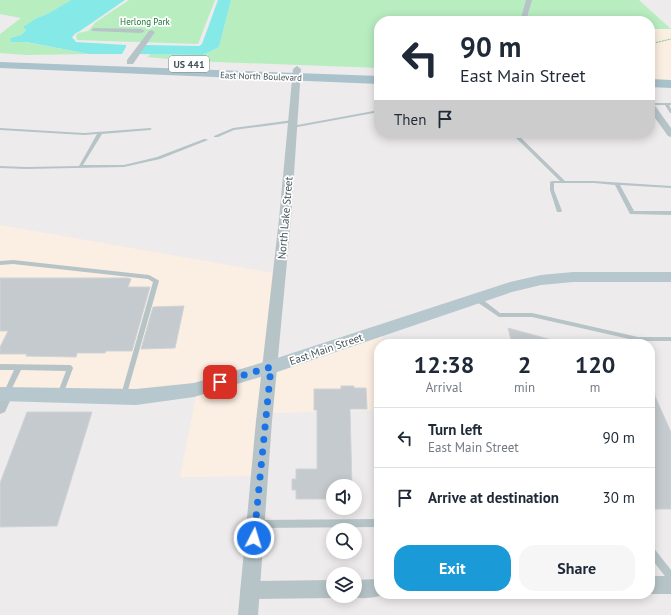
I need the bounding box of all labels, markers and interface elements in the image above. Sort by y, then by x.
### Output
park label: Herlong Park [120,16,171,27]
text: 90 m [460,28,521,65]
icon: left [394,32,446,84]
road number: US 441 [169,56,209,72]
text: East Main Street [460,64,586,87]
street label: East North Boulevard [220,69,302,83]
icon: arrive [434,108,456,130]
text: Then [394,110,426,129]
street label: North Lake Street [274,176,296,260]
street label: East Main Street [287,330,365,368]
text: 12:38 [414,349,474,380]
text: 2 [518,349,531,380]
text: 120 [575,349,615,380]
pin [203,365,237,399]
icon: arrive [209,371,231,393]
text: Arrival [426,379,462,396]
text: min [514,379,535,396]
text: m [590,379,600,396]
text: Turn left [428,420,482,439]
icon: left [394,427,416,449]
text: 90 m [602,428,635,447]
text: East Main Street [428,439,519,456]
map controls [326,479,362,603]
button: sound [326,479,362,515]
icon: arrive [394,487,416,509]
text: Arrive at destination [428,488,559,507]
text: 30 m [602,488,635,507]
position arrow [233,517,275,559]
button: search [326,523,362,559]
button: Exit [394,545,511,591]
button: Share [519,545,635,591]
button: layers [326,567,362,603]

